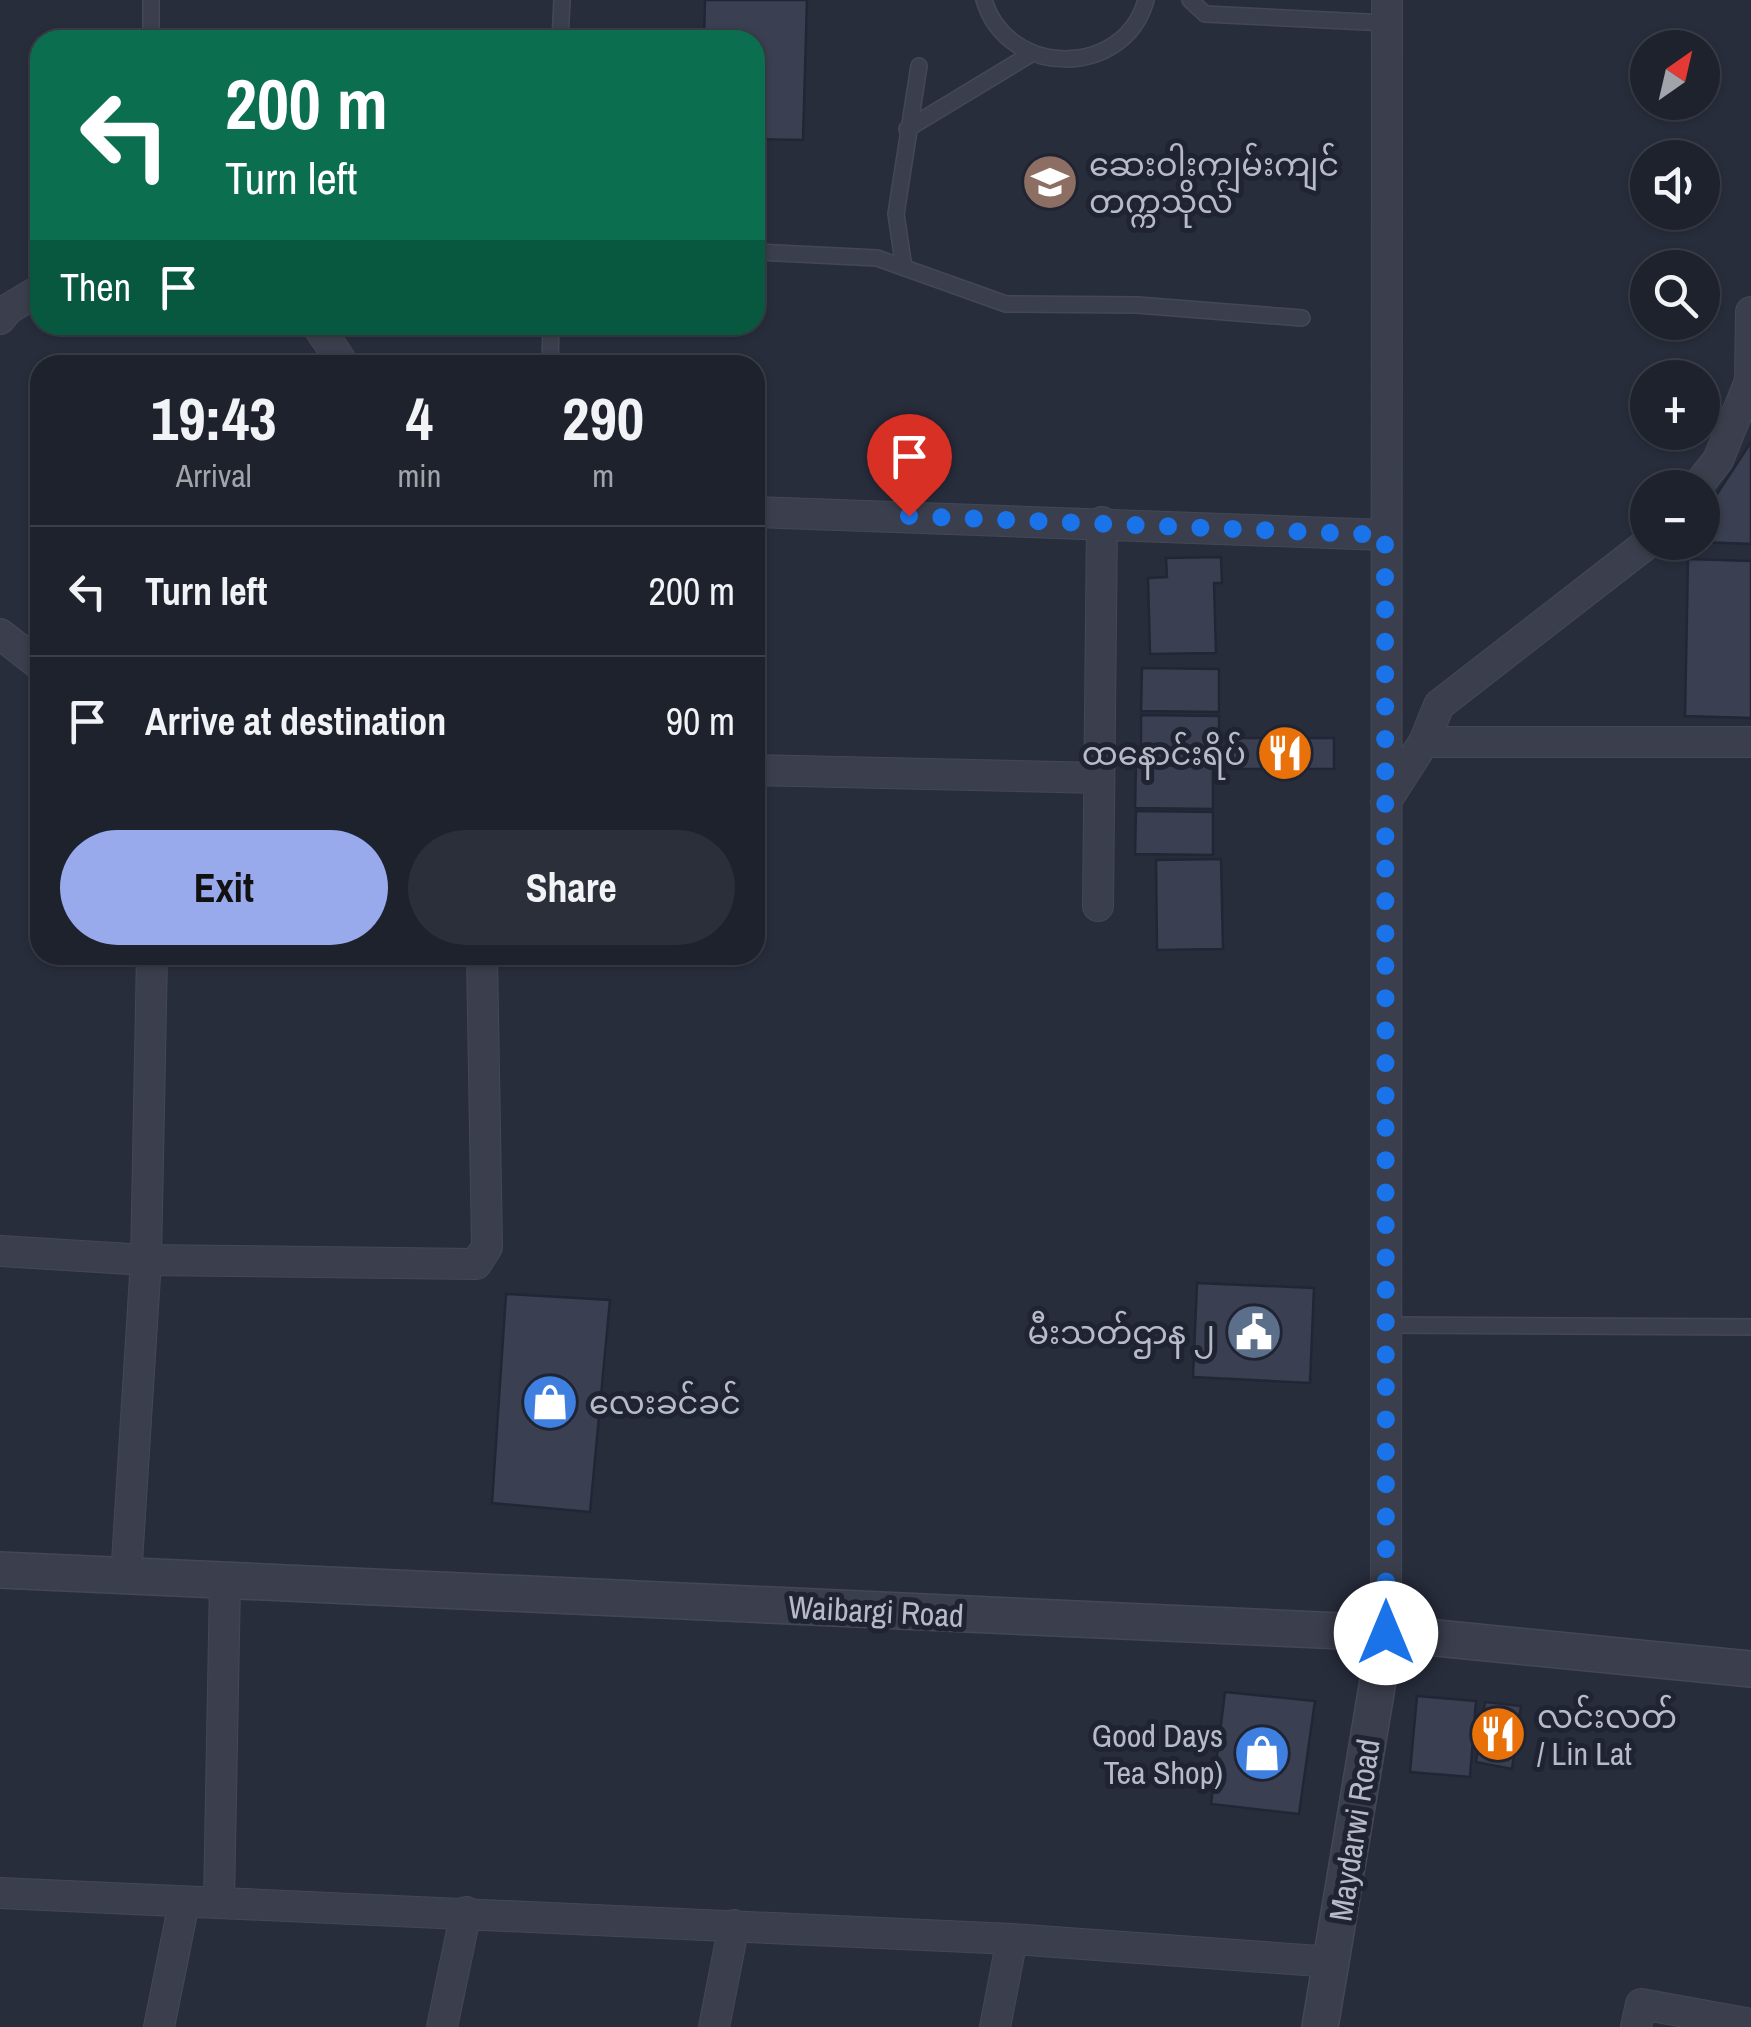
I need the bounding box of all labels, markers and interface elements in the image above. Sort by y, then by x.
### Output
north arrow [1630,30,1720,120]
map controls [1630,30,1720,560]
text: 200 m [225,57,388,151]
icon: left [60,70,190,200]
button: sound [1630,140,1720,230]
place label: ဆေးဝါးကျွမ်းကျင် တက္ကသိုလ် [1089,142,1339,228]
text: Turn left [225,147,357,208]
school or university icon: ဆေးဝါးကျွမ်းကျင် တက္ကသိုလ် [1020,152,1080,212]
button: search [1630,250,1720,340]
icon: arrive [151,260,206,315]
text: Then [60,262,131,313]
button: + [1630,360,1720,450]
text: 19:43 [151,378,277,459]
text: 4 [406,378,433,459]
text: 290 [562,378,644,459]
pin [867,414,952,517]
icon: arrive [882,429,937,484]
text: Arrival [176,454,252,497]
text: min [397,454,441,497]
text: m [592,454,614,497]
button: − [1630,470,1720,560]
icon: left [60,564,115,619]
text: Turn left [145,566,267,617]
text: 200 m [648,566,735,617]
icon: arrive [60,694,115,749]
text: Arrive at destination [145,696,446,747]
text: 90 m [666,696,735,747]
restaurant icon: ထနောင်းရိပ် [1255,723,1315,783]
place label: ထနောင်းရိပ် [1082,731,1246,780]
button: Exit [60,830,388,945]
button: Share [408,830,735,945]
public building icon: မီးသတ်ဌာန ၂ [1224,1302,1284,1362]
place label: မီးသတ်ဌာန ၂ [1027,1310,1215,1359]
shop icon: လေးခင်ခင် [520,1372,580,1432]
place label: လေးခင်ခင် [589,1380,741,1424]
position arrow [1334,1581,1438,1685]
street label: Waibargi Road [787,1585,965,1637]
place label: လင်းလတ် / Lin Lat [1537,1694,1677,1775]
restaurant icon: လင်းလတ် / Lin Lat [1468,1704,1528,1764]
place label: Good Days Tea Shop) [1092,1714,1223,1794]
shop icon: Good Days Tea Shop) [1232,1723,1292,1783]
street label: Maydarwi Road [1318,1736,1390,1924]

